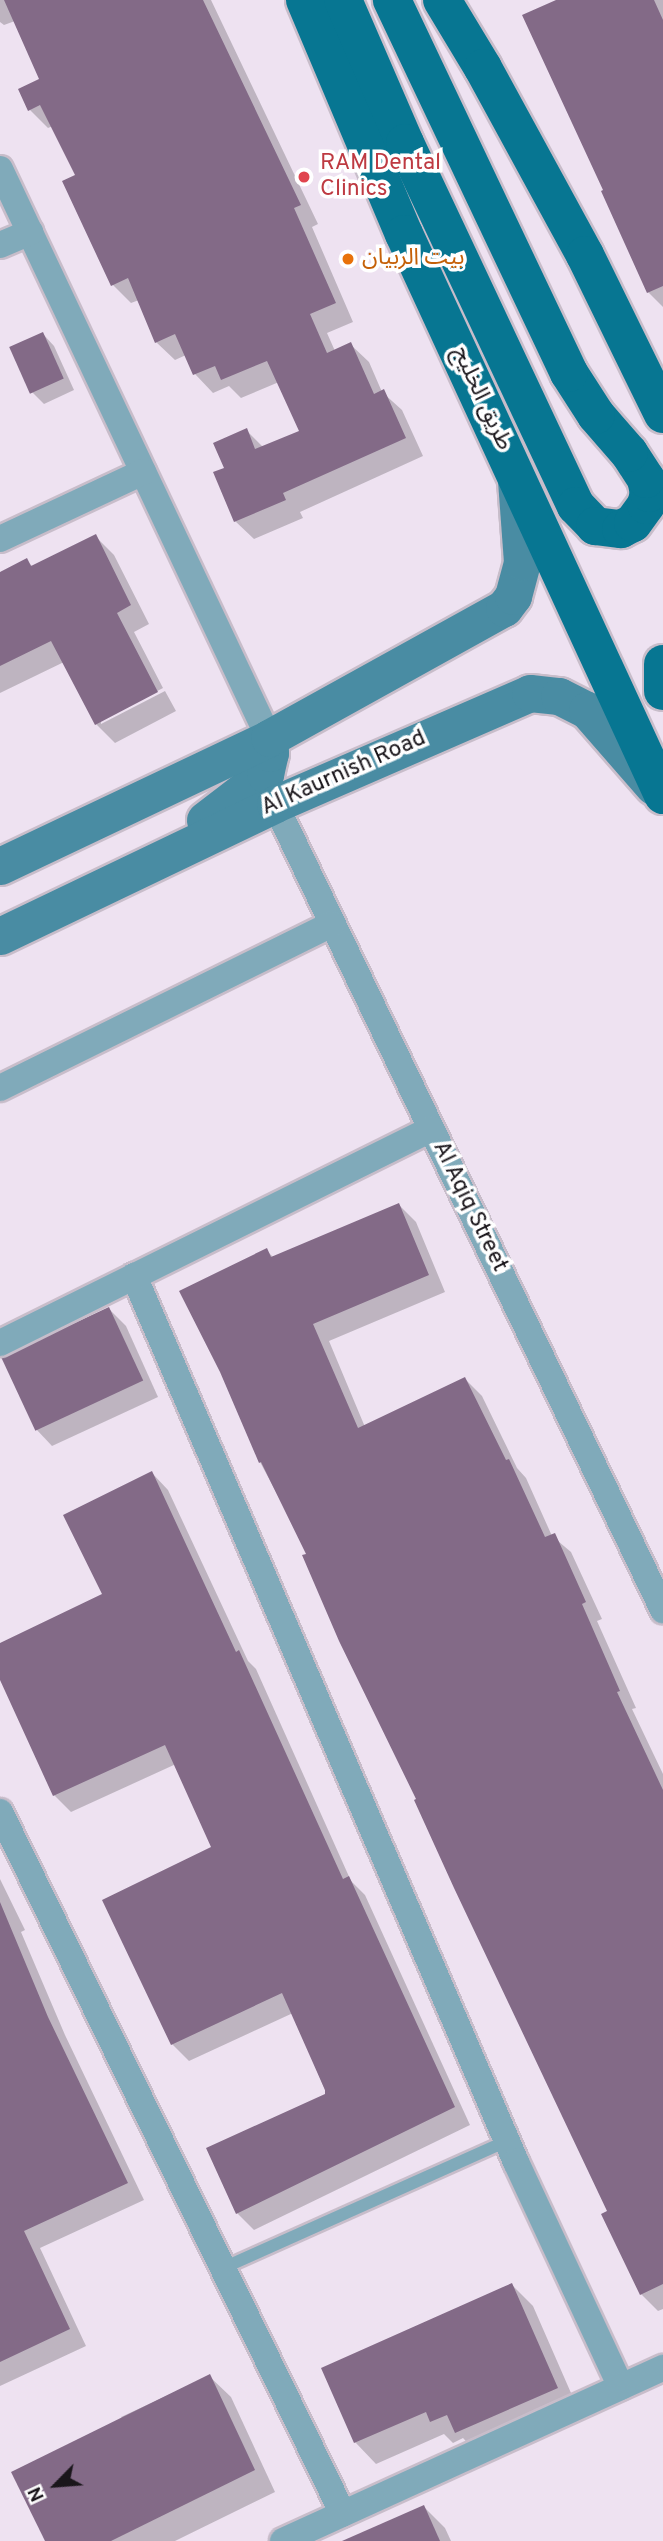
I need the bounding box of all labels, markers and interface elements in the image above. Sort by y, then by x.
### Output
place label: RAM Dental Clinics [320,150,441,204]
marker: RAM Dental Clinics [294,167,314,187]
place label: بيت الربيان [362,245,464,273]
marker: بيت الربيان [340,251,356,267]
street label: طريق الخليج [445,343,517,455]
street label: Al Kaurnish Road [257,725,431,823]
street label: Al Aqiq Street [425,1137,513,1277]
north arrow [21,2450,91,2520]
text: N [23,2483,51,2505]

